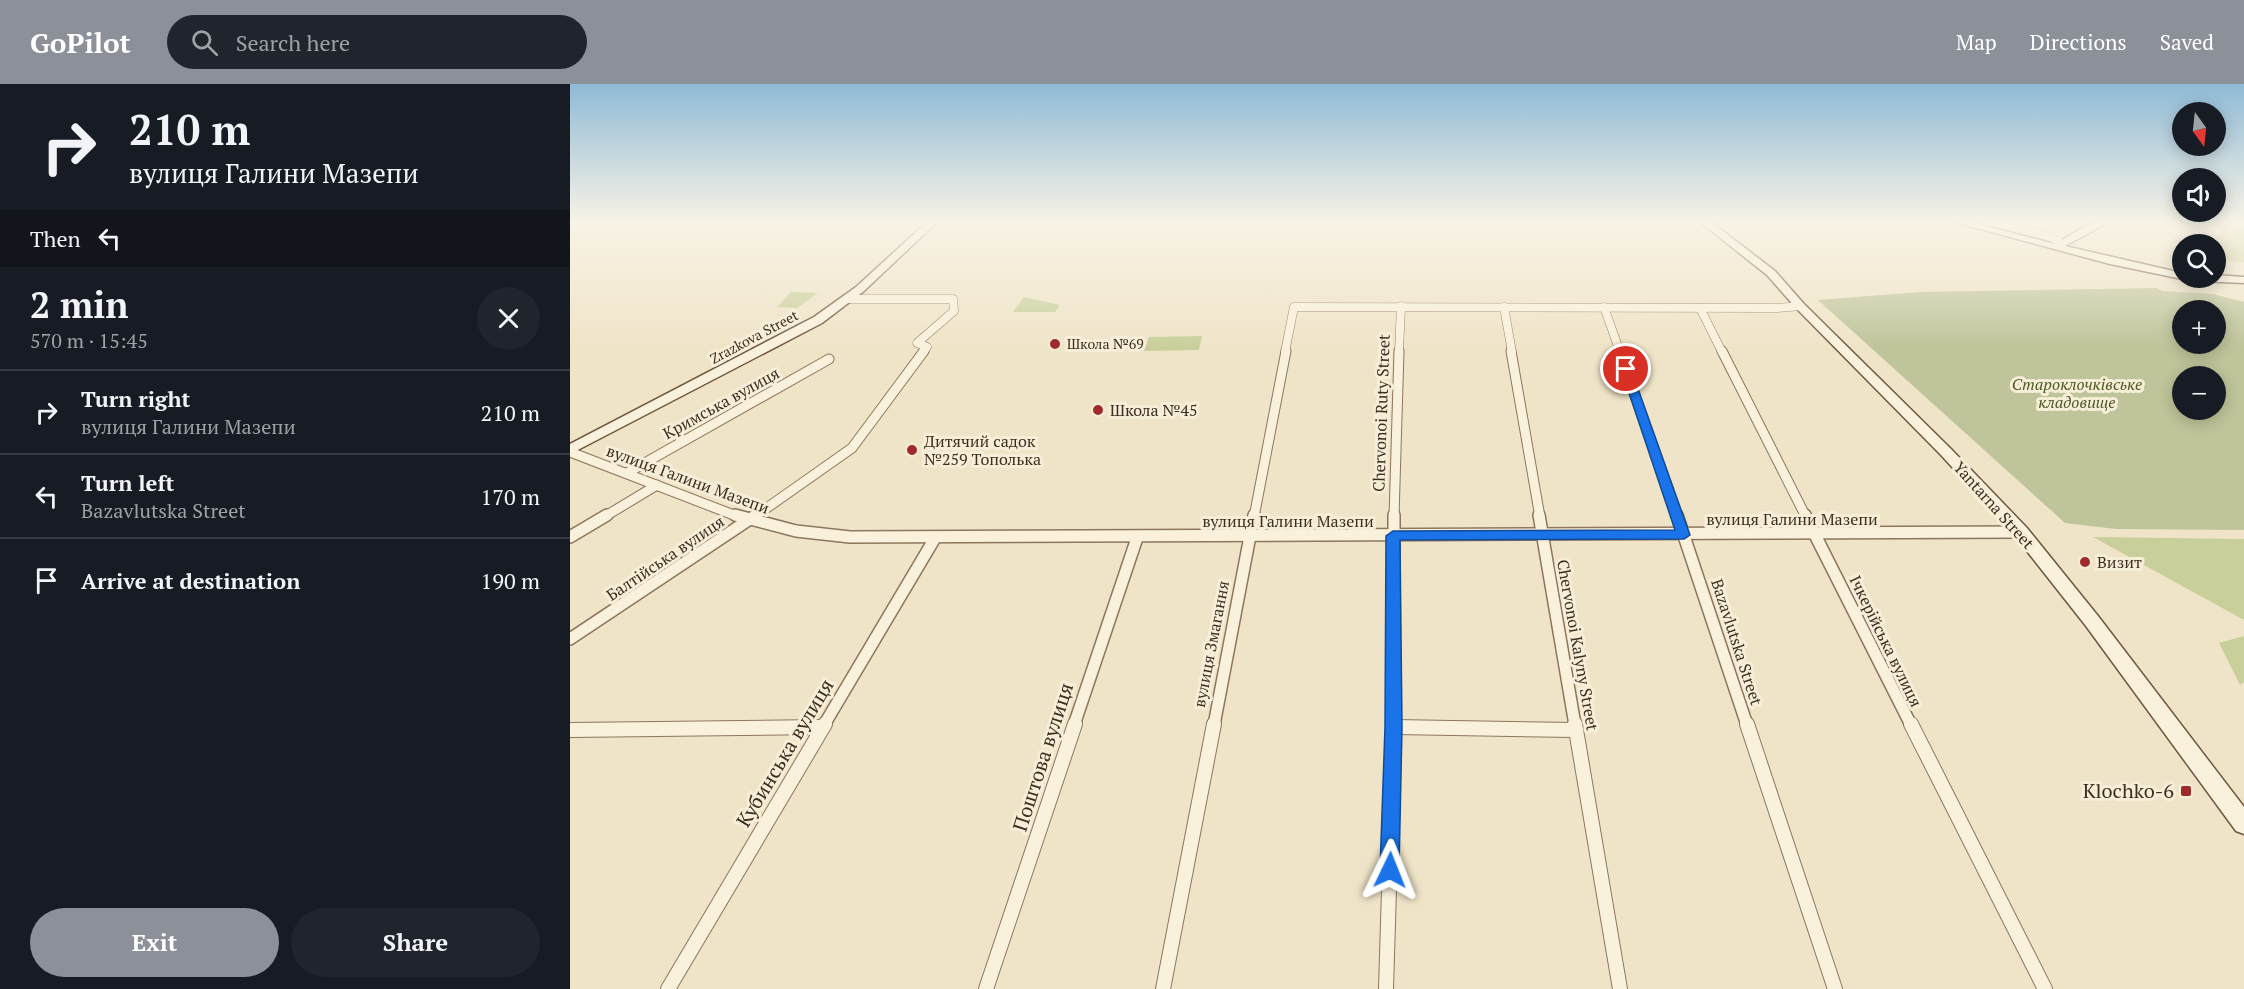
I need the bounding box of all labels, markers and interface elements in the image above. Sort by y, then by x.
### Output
search box [167,15,587,69]
text: GoPilot [30,24,131,61]
icon: search [188,26,221,59]
text: Search here [236,28,350,57]
text: Map [1956,28,1997,56]
text: Directions [2030,28,2127,56]
text: Saved [2160,28,2214,56]
text: 210 m [129,101,250,157]
north arrow [2172,102,2226,156]
map controls [2172,102,2226,420]
icon: right [30,108,108,186]
text: вулиця Галини Мазепи [129,155,419,191]
button: sound [2172,168,2226,222]
icon: left [93,222,126,255]
text: Then [30,224,81,253]
button: search [2172,234,2226,288]
text: 2 min [30,281,128,328]
button: close [477,287,540,350]
button: + [2172,300,2226,354]
street label: Zrazkova Street [706,305,802,368]
text: 570 m · 15:45 [30,327,148,354]
place label: Школа №69 [1067,334,1144,353]
street label: Chervonoi Ruty Street [1367,334,1395,492]
marker: Школа №69 [1048,337,1062,351]
pin [1600,343,1651,394]
icon: arrive [1609,352,1642,385]
street label: Кримська вулиця [659,362,783,444]
button: − [2172,366,2226,420]
park label: Староклочківське кладовище [2012,373,2142,413]
text: Turn right [81,384,190,413]
icon: right [30,396,63,429]
text: 210 m [480,398,540,427]
place label: Школа №45 [1110,399,1198,421]
marker: Школа №45 [1091,403,1105,417]
text: вулиця Галини Мазепи [81,413,296,440]
place label: Дитячий садок №259 Тополька [924,430,1041,470]
street label: вулиця Галини Мазепи [604,439,773,519]
marker: Дитячий садок №259 Тополька [905,443,919,457]
street label: Yantarna Street [1949,456,2039,554]
text: Turn left [81,468,174,497]
icon: left [30,480,63,513]
text: 170 m [480,482,540,511]
text: Bazavlutska Street [81,497,246,524]
street label: вулиця Галини Мазепи [1706,508,1878,530]
street label: Балтійська вулиця [602,510,728,606]
street label: вулиця Галини Мазепи [1202,510,1374,532]
place label: Визит [2097,551,2142,573]
marker: Визит [2078,555,2092,569]
street label: Chervonoi Kalyny Street [1552,558,1604,732]
icon: arrive [30,564,63,597]
text: Arrive at destination [81,566,300,595]
text: 190 m [480,566,540,595]
street label: Ічкерійська вулиця [1845,572,1927,710]
street label: Bazavlutska Street [1706,576,1768,708]
street label: вулиця Змагання [1188,579,1234,709]
street label: Кубинська вулиця [730,674,840,832]
street label: Поштова вулиця [1006,679,1079,835]
place label: Klochko-6 [2083,777,2174,804]
marker: Klochko-6 [2179,784,2193,798]
position arrow [1358,838,1422,902]
button: Exit [30,908,279,977]
button: Share [291,908,540,977]

